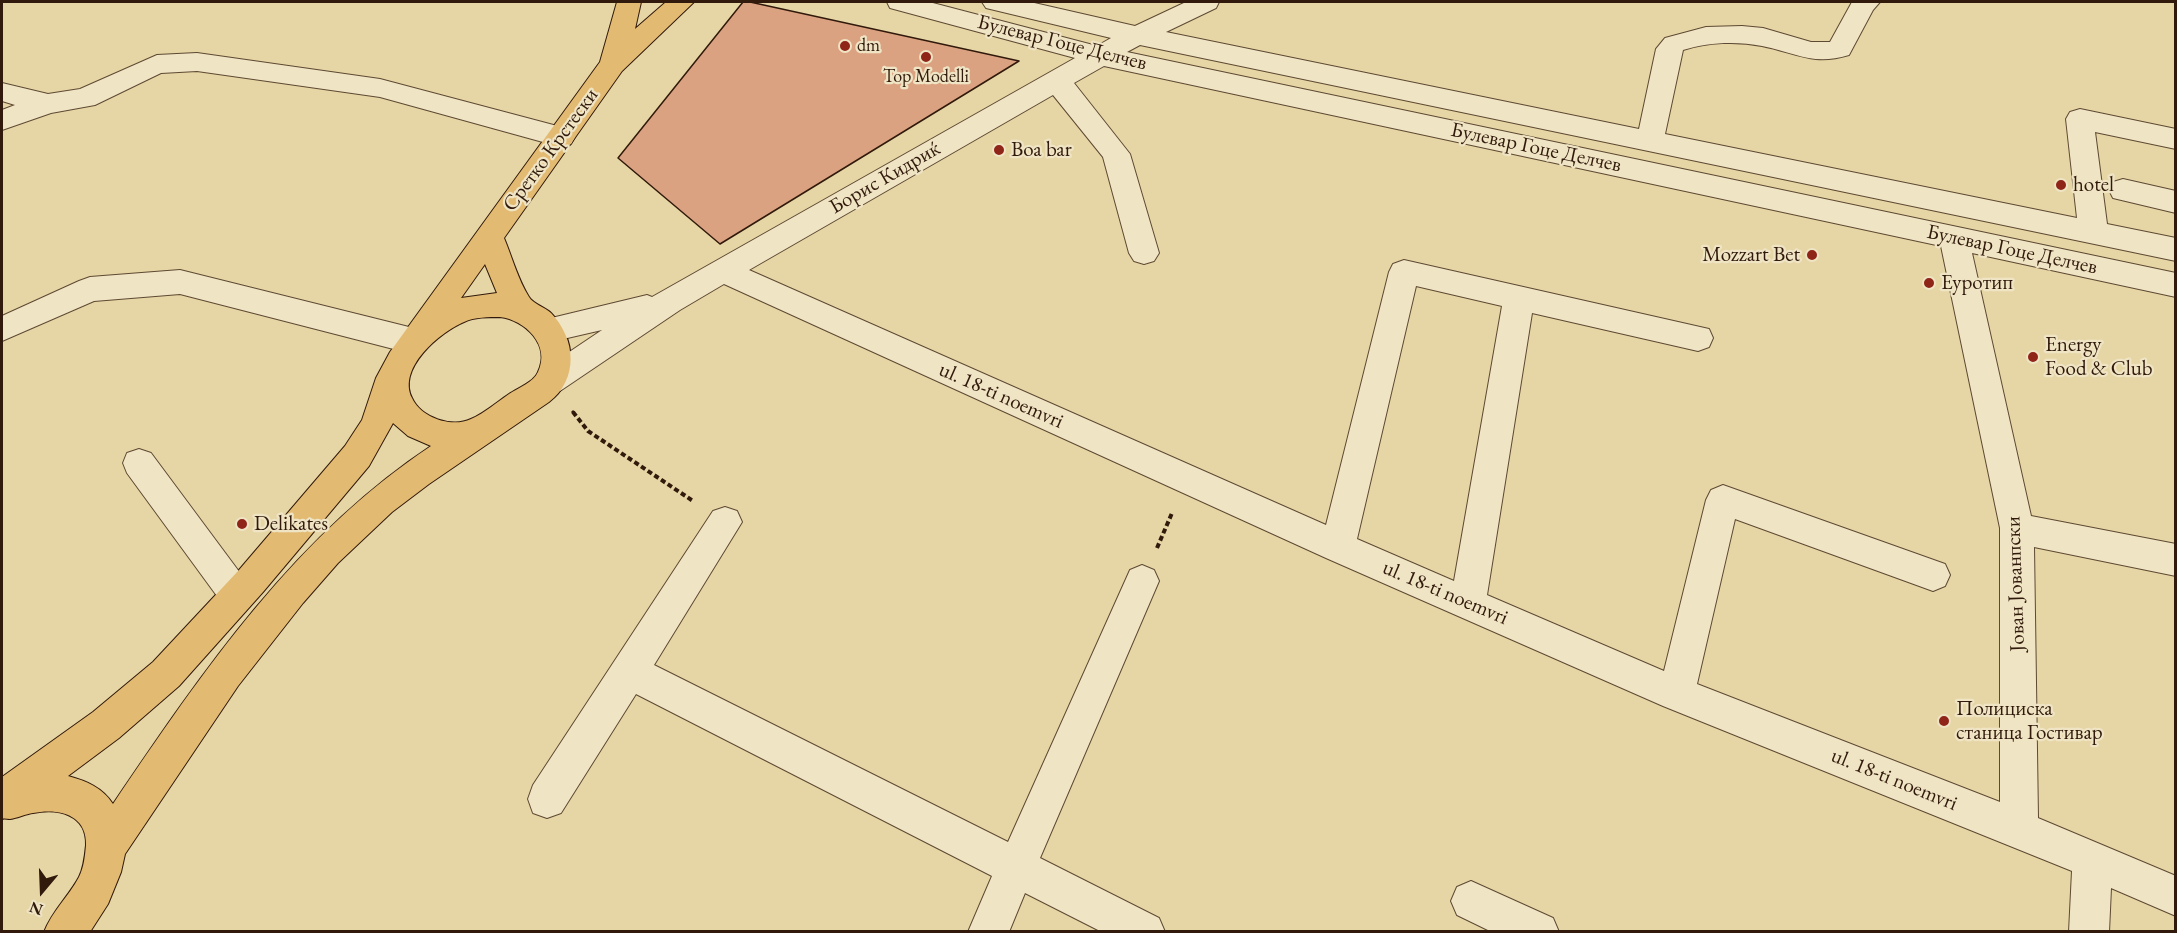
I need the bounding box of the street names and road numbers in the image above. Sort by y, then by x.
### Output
street label: Булевар Гоце Делчев [975,10,1149,76]
street label: Сретко Крстески [498,83,604,217]
street label: Булевар Гоце Делчев [1448,118,1624,178]
street label: Борис Кидриќ [825,136,945,220]
street label: Булевар Гоце Делчев [1924,220,2100,280]
street label: ul. 18-ti noemvri [935,357,1067,435]
street label: Јован Јованпски [2001,516,2031,652]
street label: ul. 18-ti noemvri [1378,555,1512,631]
street label: ul. 18-ti noemvri [1827,743,1961,817]

